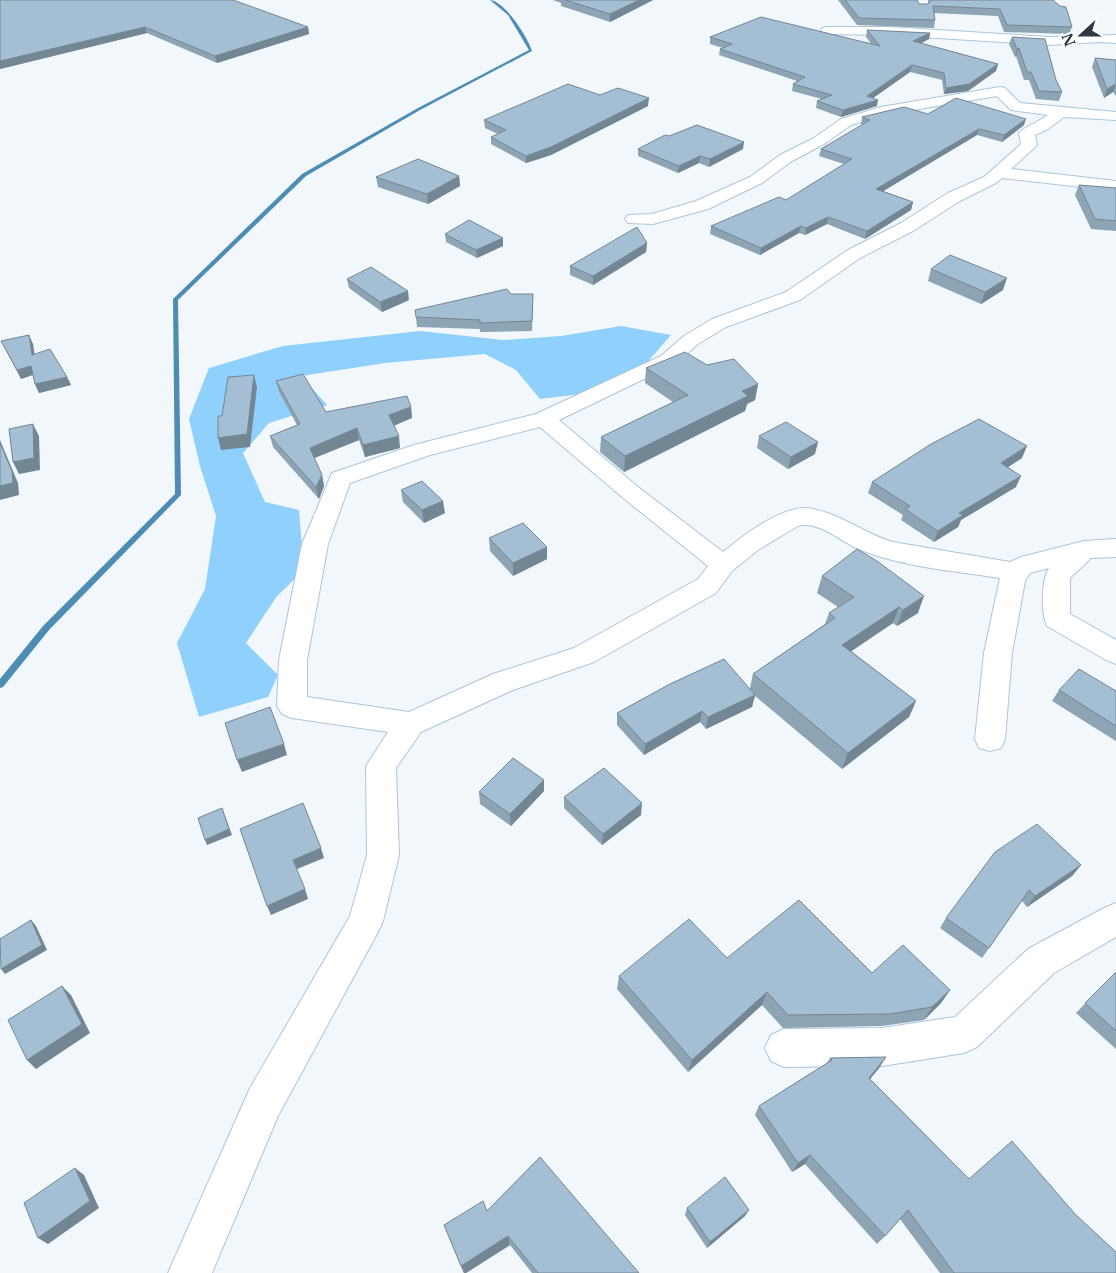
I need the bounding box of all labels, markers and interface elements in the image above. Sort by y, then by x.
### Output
north arrow [1056,10,1106,60]
text: N [1058,30,1080,49]

